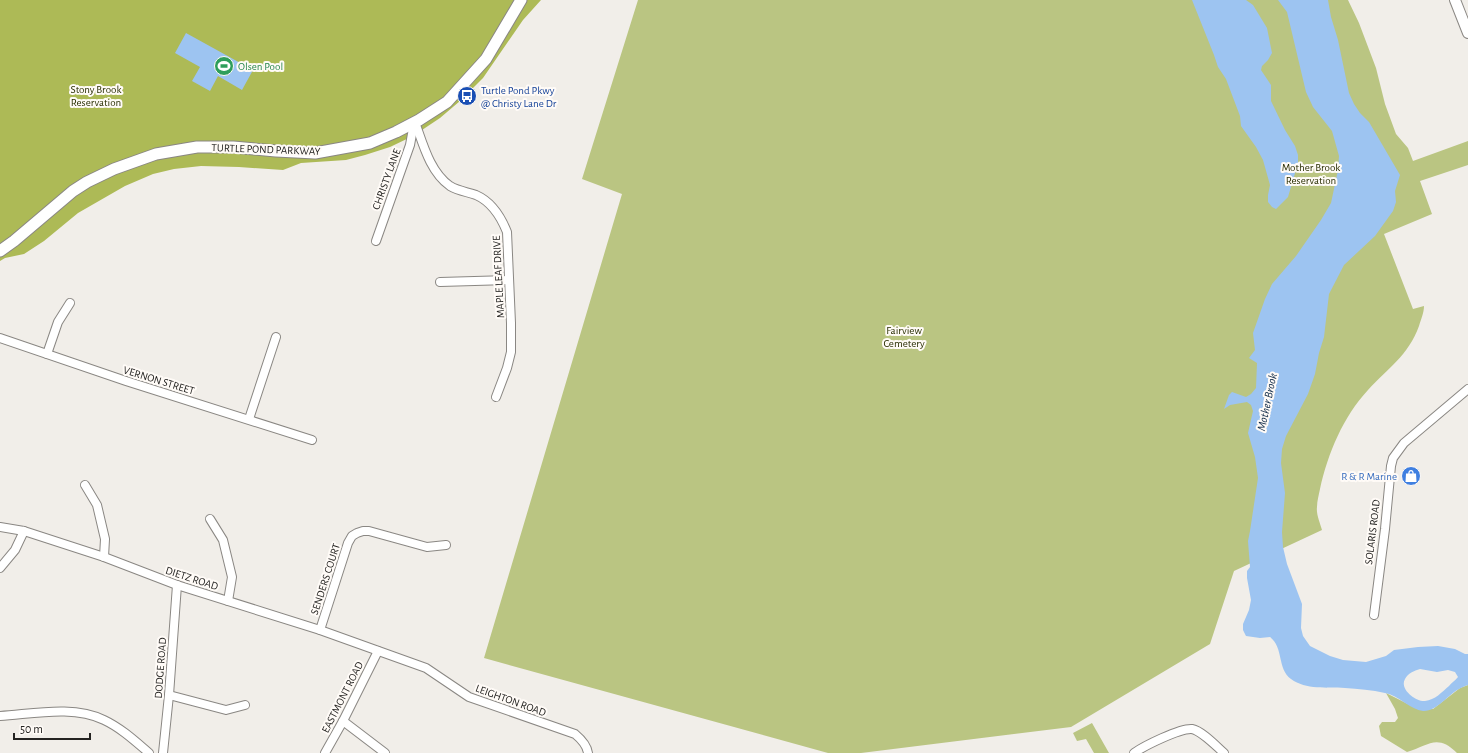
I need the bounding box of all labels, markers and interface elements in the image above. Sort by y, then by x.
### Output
sports icon: Olsen Pool [213,55,235,77]
place label: Olsen Pool [238,61,283,72]
park label: Stony Brook Reservation [71,84,121,108]
bus stop icon: Turtle Pond Pkwy @ Christy Lane Dr [456,85,478,107]
place label: Turtle Pond Pkwy @ Christy Lane Dr [481,85,557,109]
street label: TURTLE POND PARKWAY [211,142,321,157]
street label: CHRISTY LANE [370,147,403,211]
park label: Mother Brook Reservation [1282,162,1340,186]
street label: MAPLE LEAF DRIVE [491,235,506,319]
park label: Fairview Cemetery [883,325,925,349]
street label: VERNON STREET [122,364,196,397]
water label: Mother Brook [1255,372,1279,432]
shop icon: R & R Marine [1400,465,1422,487]
place label: R & R Marine [1341,471,1397,482]
street label: SOLARIS ROAD [1363,499,1382,565]
street label: SENDERS COURT [309,542,342,616]
street label: DIETZ ROAD [164,565,220,592]
street label: DODGE ROAD [153,637,168,699]
street label: EASTMONT ROAD [320,660,365,735]
street label: LEIGHTON ROAD [474,683,548,718]
scale bar [14,715,90,741]
text: 50 m [20,723,43,735]

